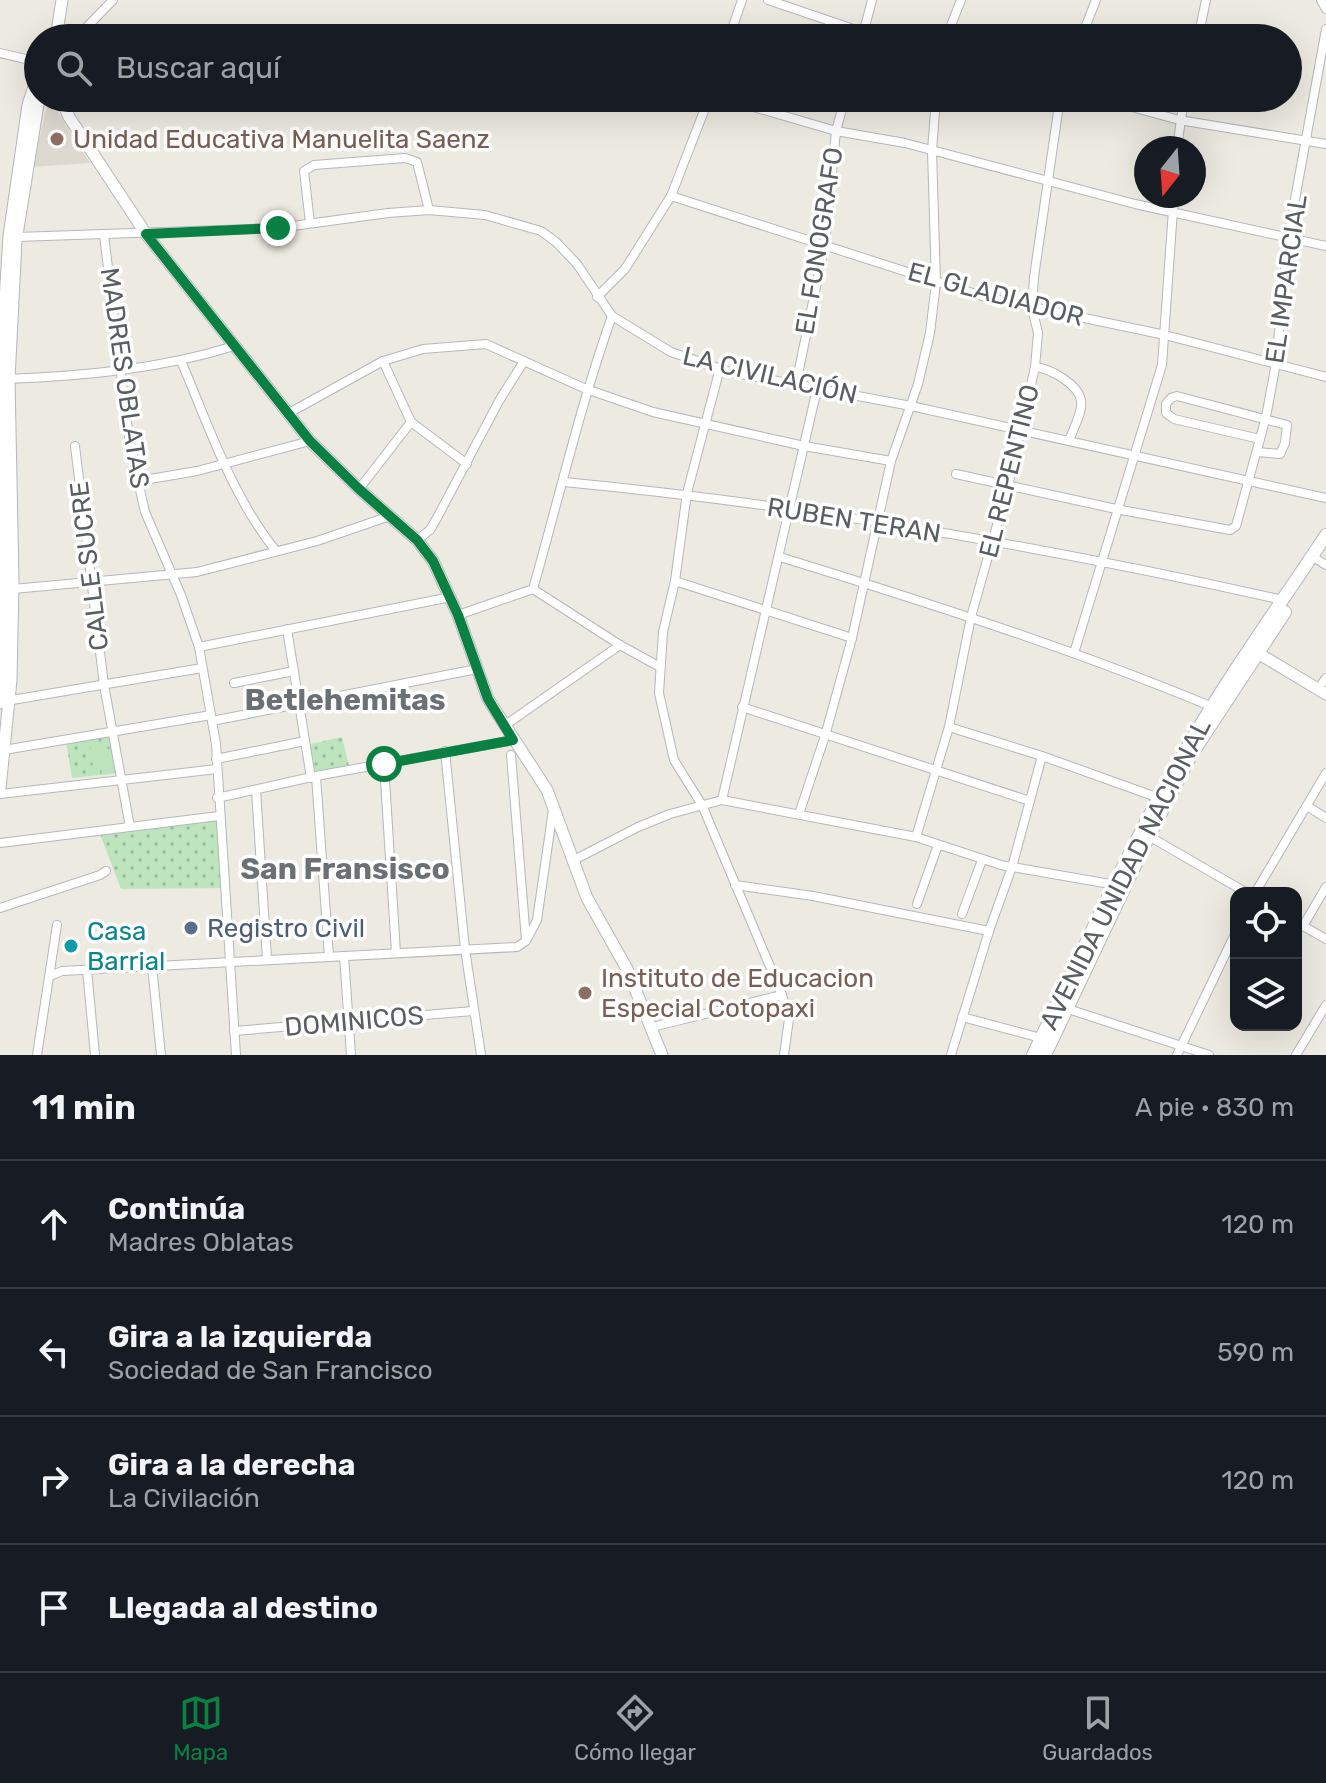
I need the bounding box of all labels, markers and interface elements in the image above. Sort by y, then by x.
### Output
search box [24,24,1302,112]
icon: search [52,46,96,90]
text: Buscar aquí [116,50,280,86]
place label: Unidad Educativa Manuelita Saenz [73,124,490,155]
marker: Unidad Educativa Manuelita Saenz [48,130,66,148]
north arrow [1134,136,1206,208]
street label: EL FONOGRAFO [789,145,850,337]
street label: EL IMPARCIAL [1259,192,1314,366]
route end [260,210,296,246]
street label: EL GLADIADOR [905,256,1087,333]
street label: MADRES OBLATAS [94,266,155,491]
street label: LA CIVILACIÓN [680,340,860,411]
street label: EL REPENTINO [973,381,1046,561]
street label: CALLE SUCRE [64,479,115,652]
street label: RUBEN TERAN [765,491,943,550]
district label: Betlehemitas [245,682,446,718]
street label: AVENIDA UNIDAD NACIONAL [1033,713,1218,1035]
route start [366,746,402,782]
district label: San Fransisco [240,851,450,887]
map controls [1230,887,1302,1031]
button: locate [1230,887,1302,959]
place label: Registro Civil [207,913,365,944]
place label: Casa Barrial [87,916,165,977]
marker: Registro Civil [182,919,200,937]
marker: Casa Barrial [62,937,80,955]
button: layers [1230,959,1302,1031]
place label: Instituto de Educacion Especial Cotopaxi [601,963,874,1024]
marker: Instituto de Educacion Especial Cotopaxi [576,984,594,1002]
street label: DOMINICOS [283,1000,425,1043]
text: 11 min [32,1087,136,1128]
text: A pie · 830 m [1135,1092,1294,1123]
text: Continúa [108,1191,245,1227]
icon: ahead [32,1202,76,1246]
text: 120 m [1222,1209,1294,1240]
text: Madres Oblatas [108,1227,294,1258]
text: Gira a la izquierda [108,1319,372,1355]
icon: left [32,1330,76,1374]
text: 590 m [1217,1337,1294,1368]
text: Sociedad de San Francisco [108,1355,433,1386]
text: Gira a la derecha [108,1447,355,1483]
icon: right [32,1458,76,1502]
text: 120 m [1222,1465,1294,1496]
text: La Civilación [108,1483,260,1514]
icon: arrive [32,1586,76,1630]
text: Llegada al destino [108,1590,378,1626]
tab: Mapa [173,1691,228,1766]
tab: Cómo llegar [574,1691,696,1766]
tab: Guardados [1042,1691,1153,1766]

